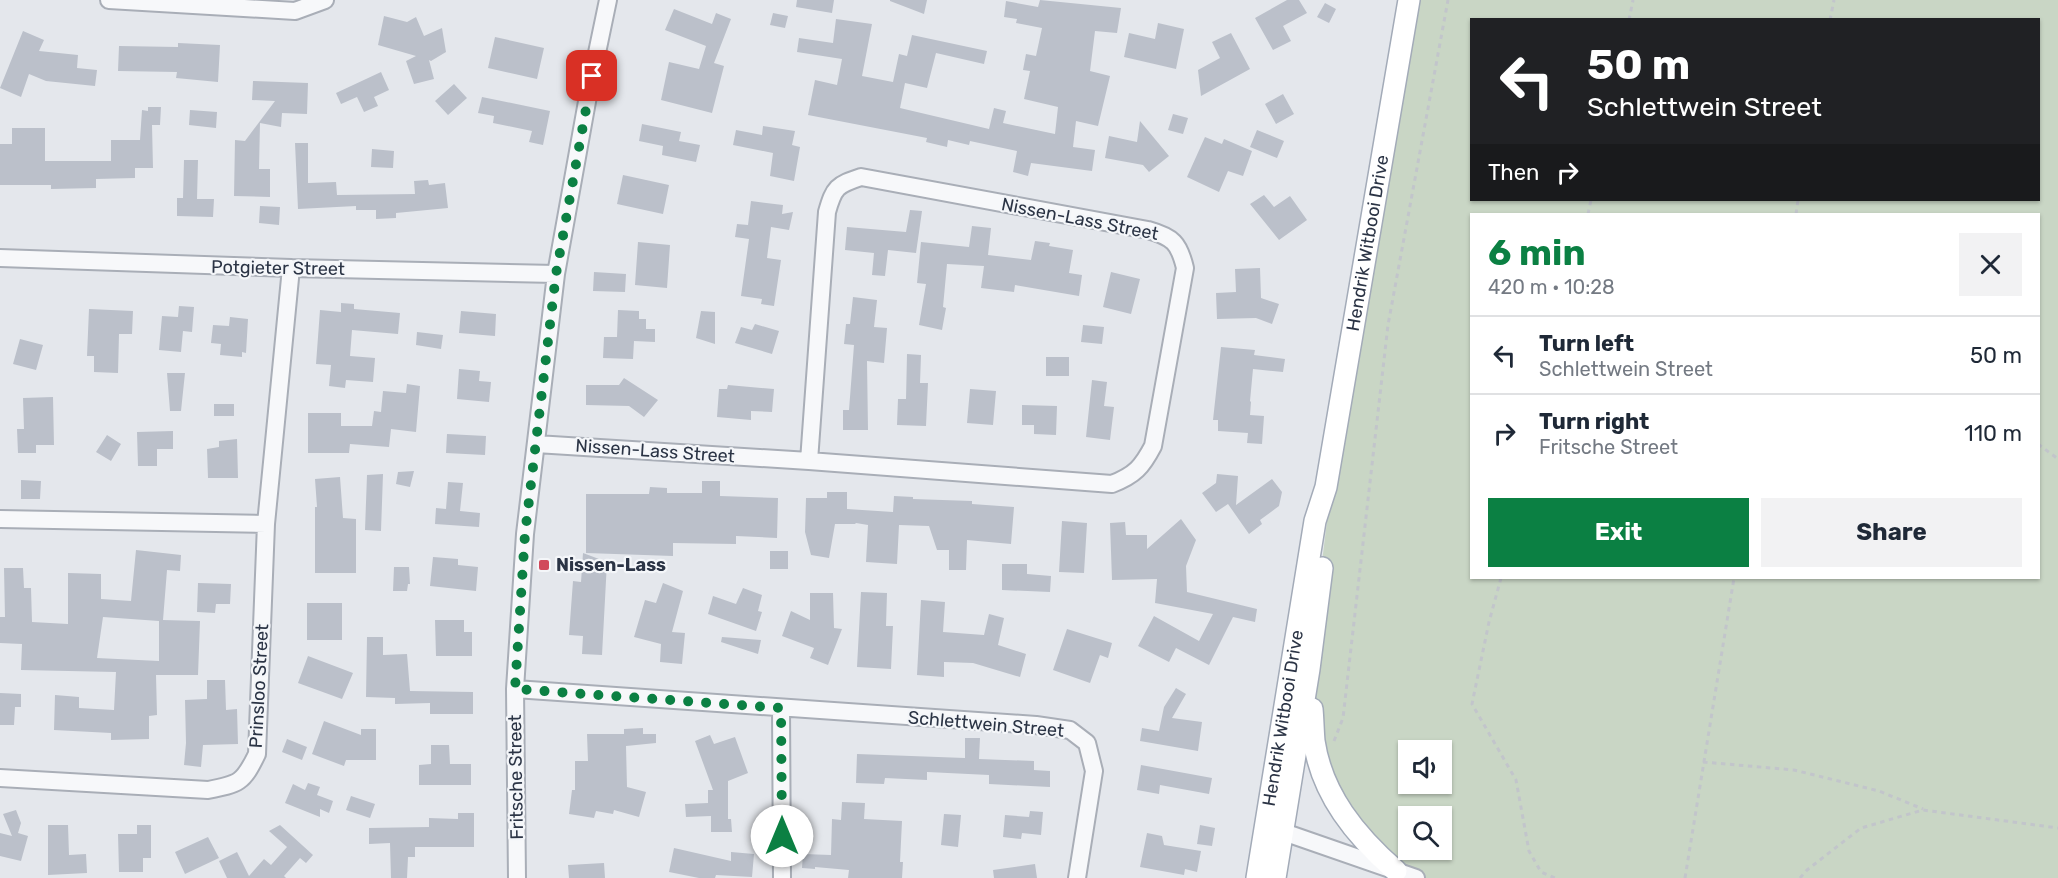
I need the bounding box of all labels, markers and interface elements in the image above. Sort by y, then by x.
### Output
text: 50 m [1587,40,1690,90]
icon: left [1488,42,1566,120]
pin [566,50,617,101]
icon: arrive [575,59,608,92]
text: Schlettwein Street [1587,91,1822,123]
street label: Hendrik Witbooi Drive [1342,153,1393,333]
icon: right [1551,156,1584,189]
text: Then [1488,159,1539,186]
street label: Nissen-Lass Street [1000,193,1160,245]
text: 6 min [1488,231,1586,274]
button: close [1959,233,2022,296]
street label: Potgieter Street [211,256,345,280]
text: 420 m · 10:28 [1488,275,1615,299]
text: Turn left [1539,330,1634,357]
icon: left [1488,339,1521,372]
text: 50 m [1970,342,2022,369]
text: Schlettwein Street [1539,357,1713,381]
text: Turn right [1539,408,1649,435]
icon: right [1488,417,1521,450]
text: 110 m [1964,420,2022,447]
street label: Nissen-Lass Street [575,434,735,468]
text: Fritsche Street [1539,435,1678,459]
button: Exit [1488,498,1749,567]
button: Share [1761,498,2022,567]
place label: Nissen-Lass [556,554,666,576]
marker: Nissen-Lass [537,558,551,572]
street label: Prinsloo Street [245,623,273,749]
street label: Hendrik Witbooi Drive [1258,628,1308,808]
street label: Schlettwein Street [907,706,1065,742]
street label: Fritsche Street [504,714,528,840]
map controls [1398,740,1452,860]
button: sound [1398,740,1452,794]
position arrow [750,804,814,868]
button: search [1398,806,1452,860]

